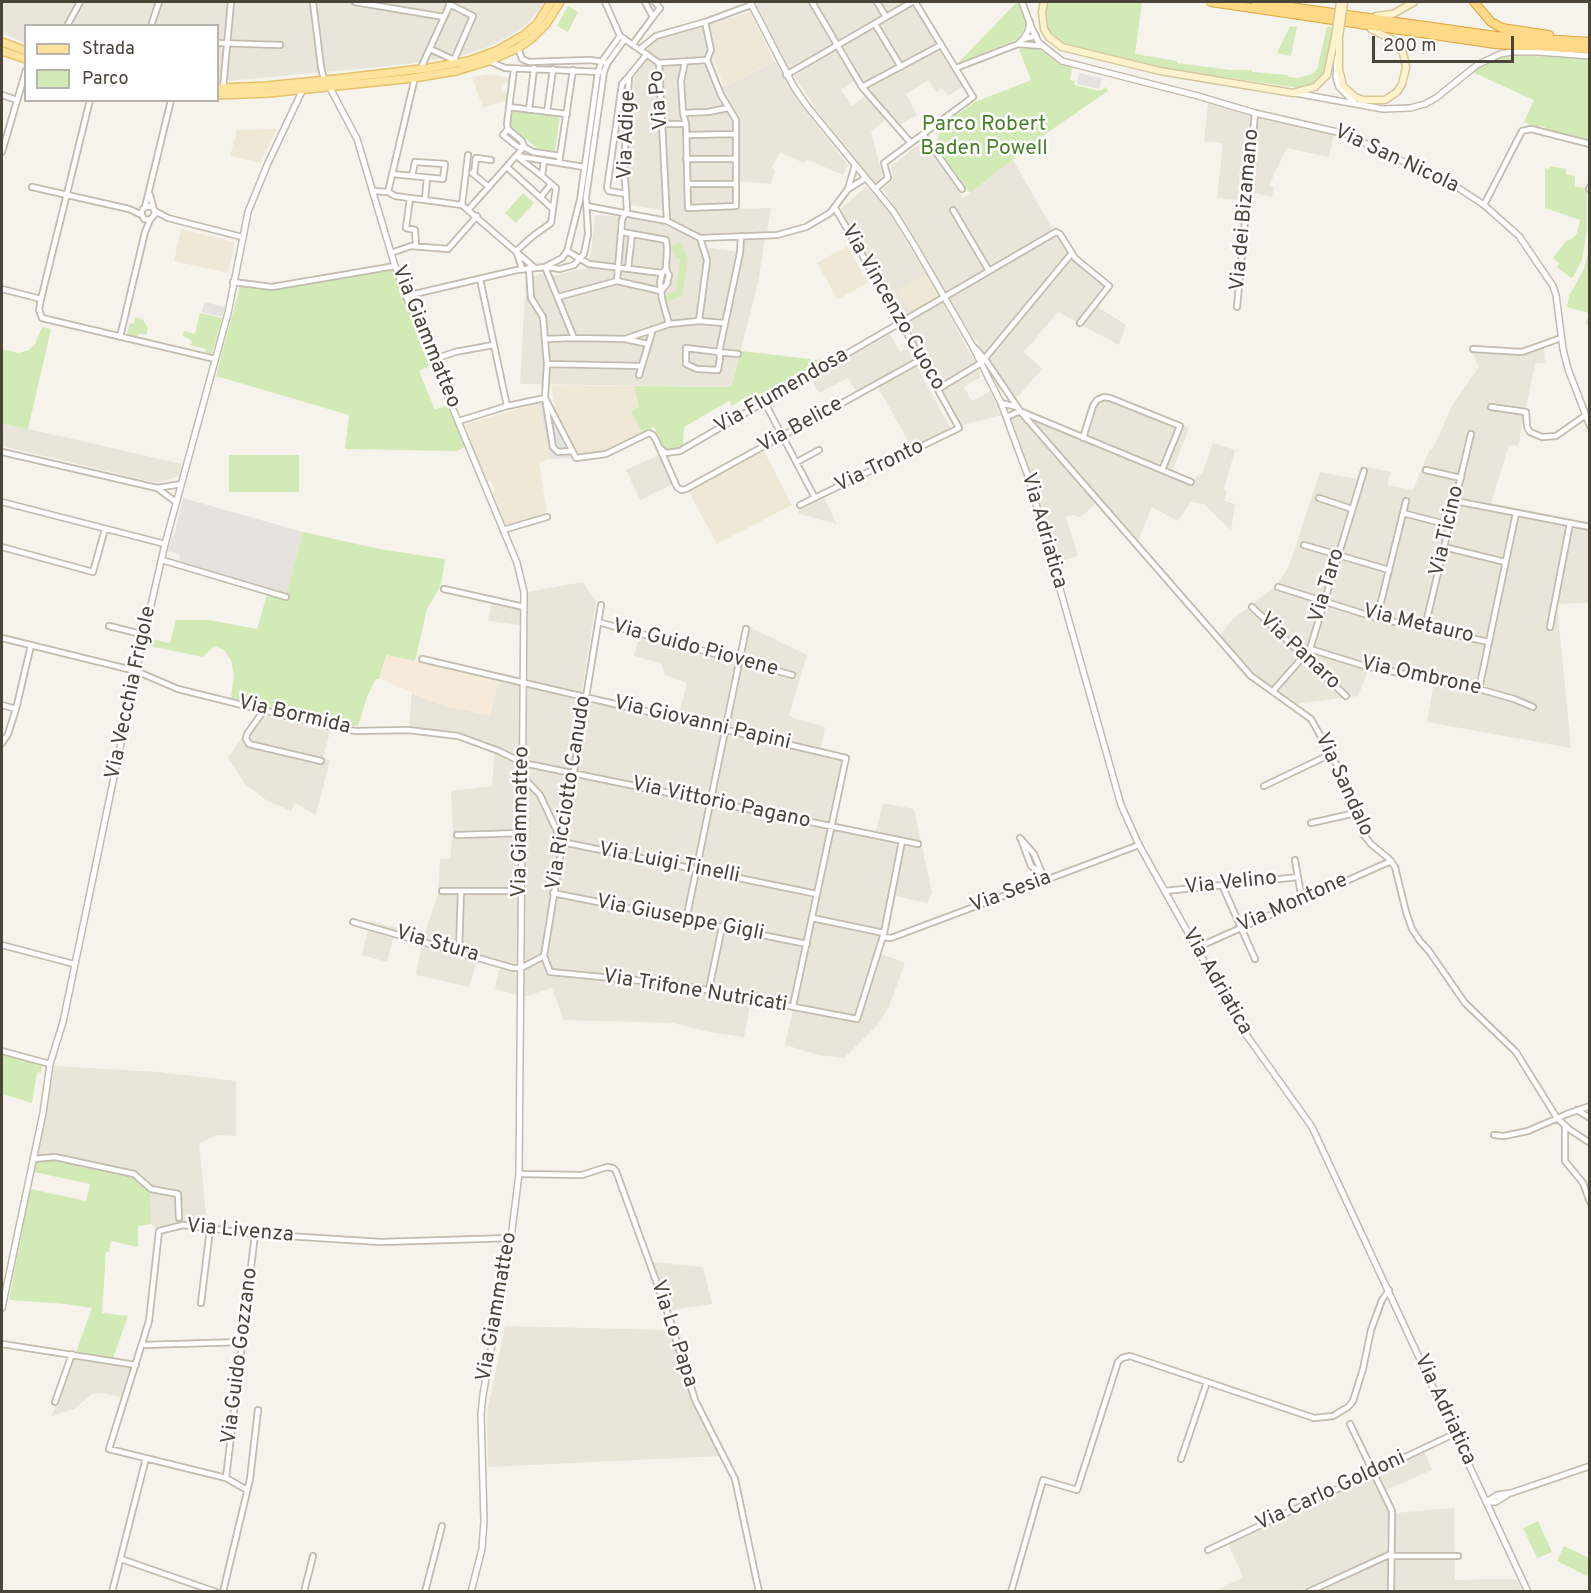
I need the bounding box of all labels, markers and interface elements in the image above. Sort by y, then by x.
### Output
legend [24,24,219,102]
scale bar [1375,24,1518,62]
text: 200 m [1383,35,1436,58]
text: Strada [82,38,135,61]
text: Parco [82,68,128,91]
street label: Via Po [645,69,675,131]
street label: Via Adige [614,90,642,180]
park label: Parco Robert Baden Powell [920,113,1048,163]
street label: Via San Nicola [1330,120,1462,200]
street label: Via dei Bizamano [1226,128,1266,292]
street label: Via Vincenzo Cuoco [834,221,950,395]
street label: Via Giammatteo [385,262,465,412]
street label: Via Flumendosa [711,344,853,440]
street label: Via Belice [754,392,848,460]
street label: Via Tronto [832,435,928,499]
street label: Via Adriatica [1014,470,1072,592]
street label: Via Ticino [1425,483,1471,579]
street label: Via Taro [1305,546,1351,626]
street label: Via Metauro [1360,600,1476,650]
street label: Via Vecchia Frigole [101,604,163,782]
street label: Via Panaro [1253,608,1345,696]
street label: Via Guido Piovene [609,615,781,683]
street label: Via Ombrone [1358,652,1484,702]
street label: Via Bormida [235,691,353,741]
street label: Via Giovanni Papini [611,691,793,757]
street label: Via Ricciotto Canudo [542,694,598,892]
street label: Via Sandalo [1308,729,1378,841]
street label: Via Giammatteo [508,746,536,898]
street label: Via Vittorio Pagano [629,773,813,835]
street label: Via Luigi Tinelli [596,838,742,890]
street label: Via Sesia [967,866,1055,920]
street label: Via Velino [1184,867,1278,901]
street label: Via Montone [1234,869,1352,939]
street label: Via Giuseppe Gigli [594,890,766,948]
street label: Via Stura [392,921,482,969]
street label: Via Adriatica [1175,924,1257,1040]
street label: Via Trifone Nutricati [601,965,789,1019]
street label: Via Livenza [185,1215,295,1249]
street label: Via Giammatteo [472,1230,524,1384]
street label: Via Guido Gozzano [218,1266,264,1446]
street label: Via Lo Papa [644,1277,702,1391]
street label: Via Adriatica [1407,1351,1481,1469]
street label: Via Carlo Goldoni [1252,1446,1410,1538]

